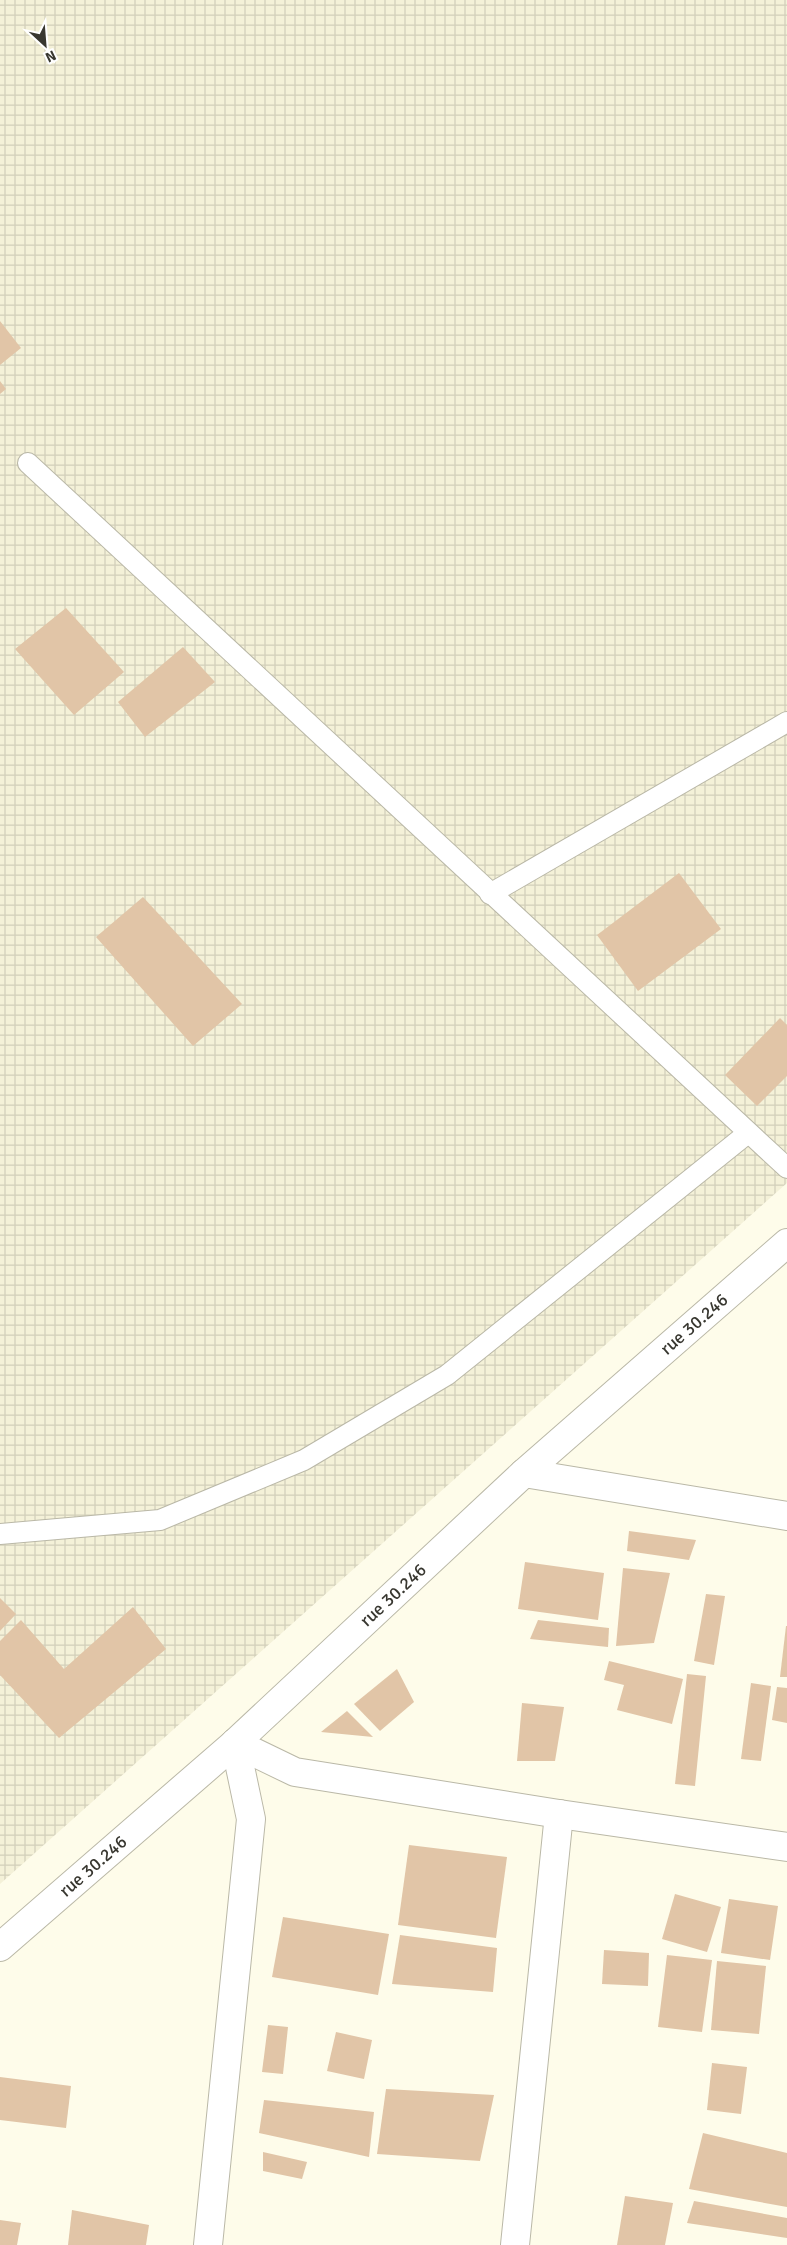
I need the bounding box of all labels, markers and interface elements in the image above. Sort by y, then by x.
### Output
north arrow [20,20,70,70]
text: N [42,46,59,66]
street label: rue 30.246 [656,1289,732,1359]
street label: rue 30.246 [355,1559,431,1631]
street label: rue 30.246 [55,1831,131,1901]

